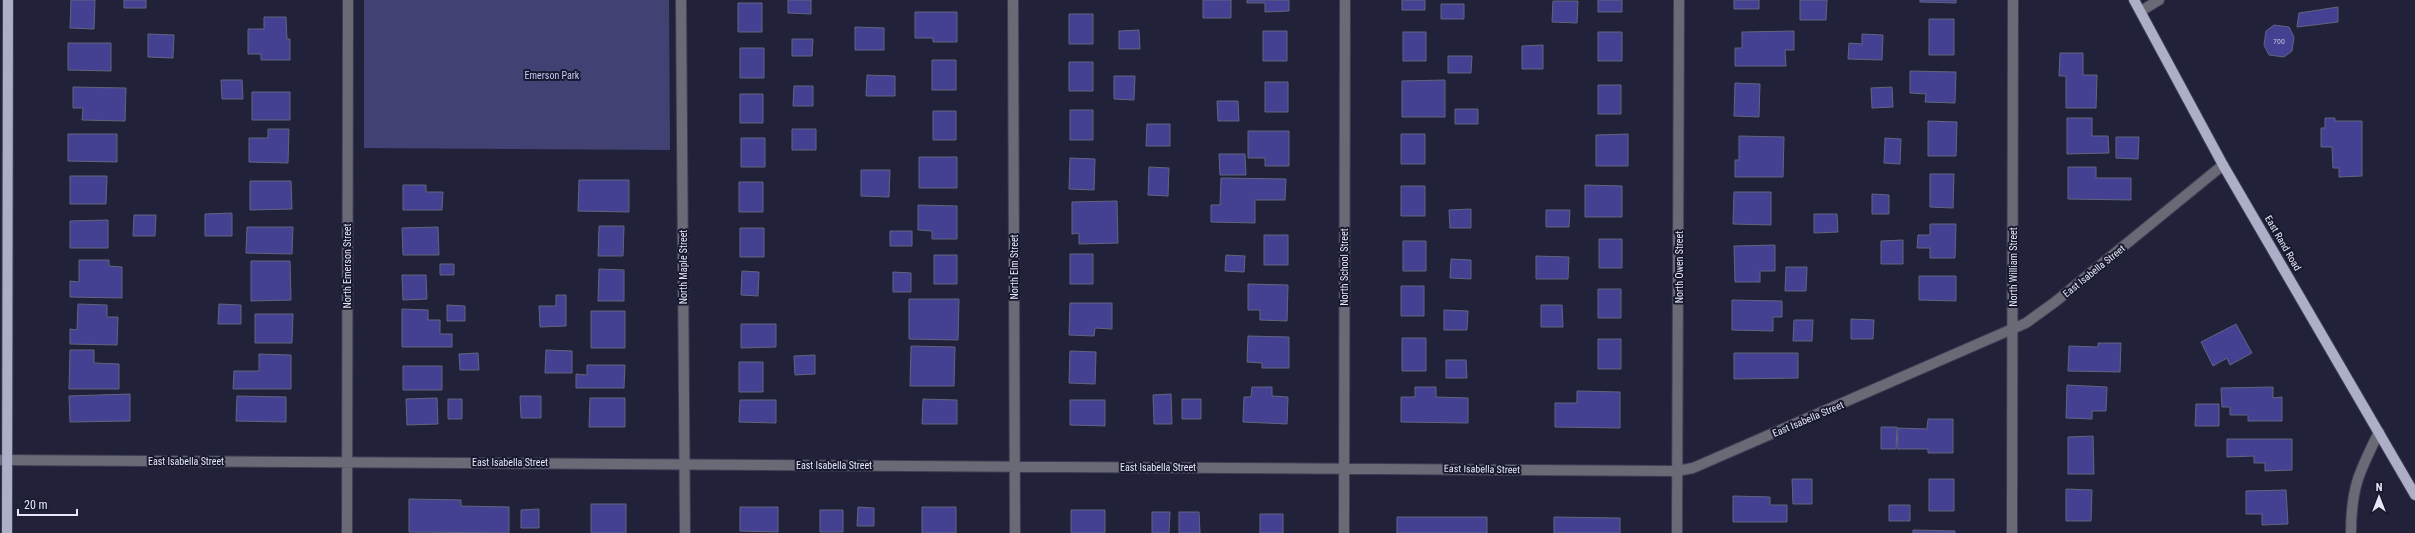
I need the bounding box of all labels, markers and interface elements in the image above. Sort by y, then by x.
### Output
house number: 700 [2273,37,2285,46]
park label: Emerson Park [525,70,580,81]
street label: East Rand Road [2263,213,2303,273]
street label: North Emerson Street [342,223,353,308]
street label: North William Street [2008,227,2019,307]
street label: North School Street [1339,228,1350,306]
street label: North Maple Street [678,230,689,304]
street label: North Owen Street [1674,231,1685,303]
street label: North Elm Street [1009,234,1020,300]
street label: East Isabella Street [2061,243,2127,299]
street label: East Isabella Street [1771,399,1845,439]
street label: East Isabella Street [148,456,224,467]
street label: East Isabella Street [472,457,548,468]
street label: East Isabella Street [796,460,872,471]
street label: East Isabella Street [1120,462,1196,473]
street label: East Isabella Street [1444,463,1520,475]
north arrow [2359,477,2399,517]
text: N [2376,481,2383,494]
scale bar [18,491,77,517]
text: 20 m [24,498,48,512]

